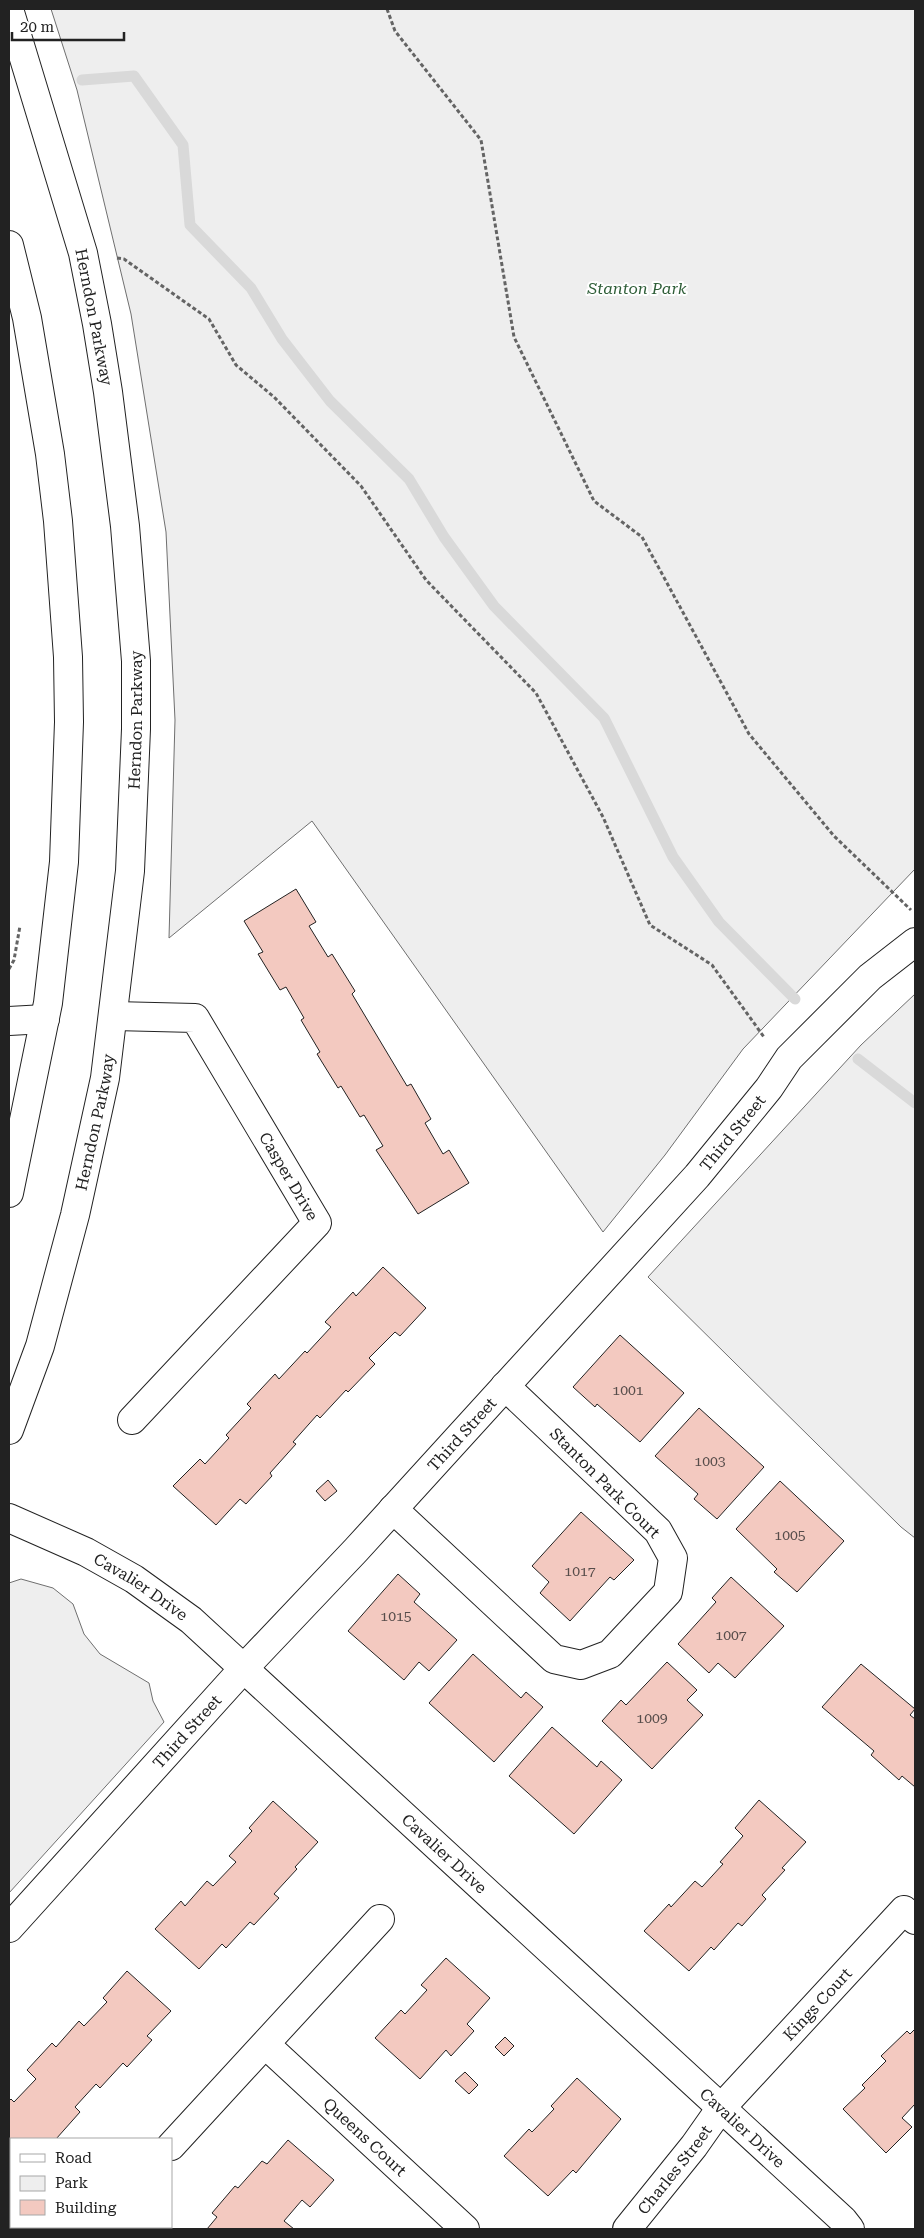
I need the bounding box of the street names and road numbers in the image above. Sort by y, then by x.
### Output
street label: Herndon Parkway [71,247,117,388]
street label: Herndon Parkway [124,649,146,790]
street label: Herndon Parkway [71,1052,117,1192]
street label: Third Street [696,1091,769,1175]
street label: Casper Drive [256,1129,323,1224]
street label: Third Street [423,1393,500,1475]
street label: Stanton Park Court [546,1424,664,1542]
street label: Cavalier Drive [90,1549,192,1624]
street label: Third Street [149,1691,225,1772]
street label: Cavalier Drive [398,1810,491,1897]
street label: Kings Court [779,1964,855,2044]
street label: Cavalier Drive [696,2084,789,2171]
street label: Queens Court [320,2094,411,2180]
street label: Charles Street [633,2121,715,2218]

